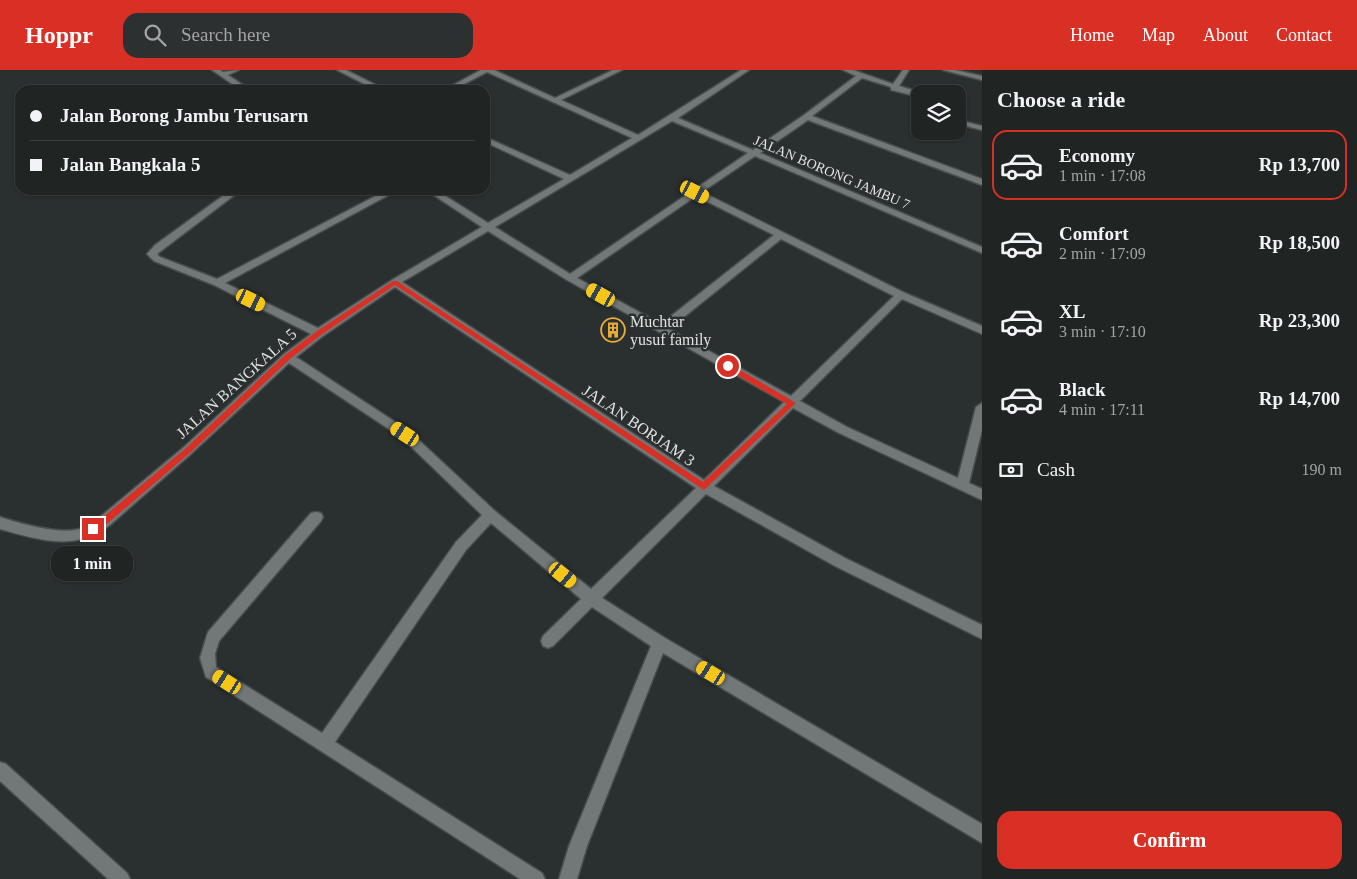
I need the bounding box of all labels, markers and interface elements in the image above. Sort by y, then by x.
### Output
search box [123,13,473,58]
icon: search [141,21,169,49]
text: Hoppr [25,22,93,48]
text: Search here [181,24,270,45]
text: Home [1070,25,1114,45]
text: Map [1142,25,1175,45]
text: About [1203,25,1248,45]
text: Contact [1276,25,1332,45]
map controls [911,85,966,140]
button: layers [911,85,966,140]
text: Choose a ride [997,87,1125,112]
text: Jalan Borong Jambu Terusarn [60,105,308,126]
street label: JALAN BORONG JAMBU 7 [751,133,912,212]
icon: car [999,143,1044,188]
text: Economy [1059,145,1135,166]
text: Jalan Bangkala 5 [60,154,200,175]
text: Rp 13,700 [1259,154,1340,175]
text: 1 min · 17:08 [1059,167,1146,184]
car [678,179,711,205]
icon: car [999,221,1044,266]
text: Comfort [1059,223,1129,244]
text: Rp 18,500 [1259,232,1340,253]
text: 2 min · 17:09 [1059,245,1146,262]
car [584,281,617,309]
car [234,287,267,313]
icon: car [999,299,1044,344]
text: XL [1059,301,1085,322]
text: Rp 23,300 [1259,310,1340,331]
place label: Muchtar yusuf family [630,313,711,349]
building icon: Muchtar yusuf family [600,317,626,343]
text: 3 min · 17:10 [1059,323,1146,340]
street label: JALAN BANGKALA 5 [173,325,300,442]
route start [717,355,739,377]
icon: car [999,377,1044,422]
text: Black [1059,379,1105,400]
street label: JALAN BORJAM 3 [579,382,698,469]
text: Rp 14,700 [1259,388,1340,409]
text: 4 min · 17:11 [1059,401,1145,418]
car [388,420,421,448]
icon: cash [997,456,1025,484]
text: Cash [1037,459,1075,480]
text: 190 m [1302,461,1342,478]
route end [82,518,104,540]
callout: 1 min [52,546,134,582]
text: 1 min [73,555,111,572]
car [546,560,579,590]
car [694,659,727,687]
car [210,668,243,696]
button: Confirm [997,811,1342,869]

